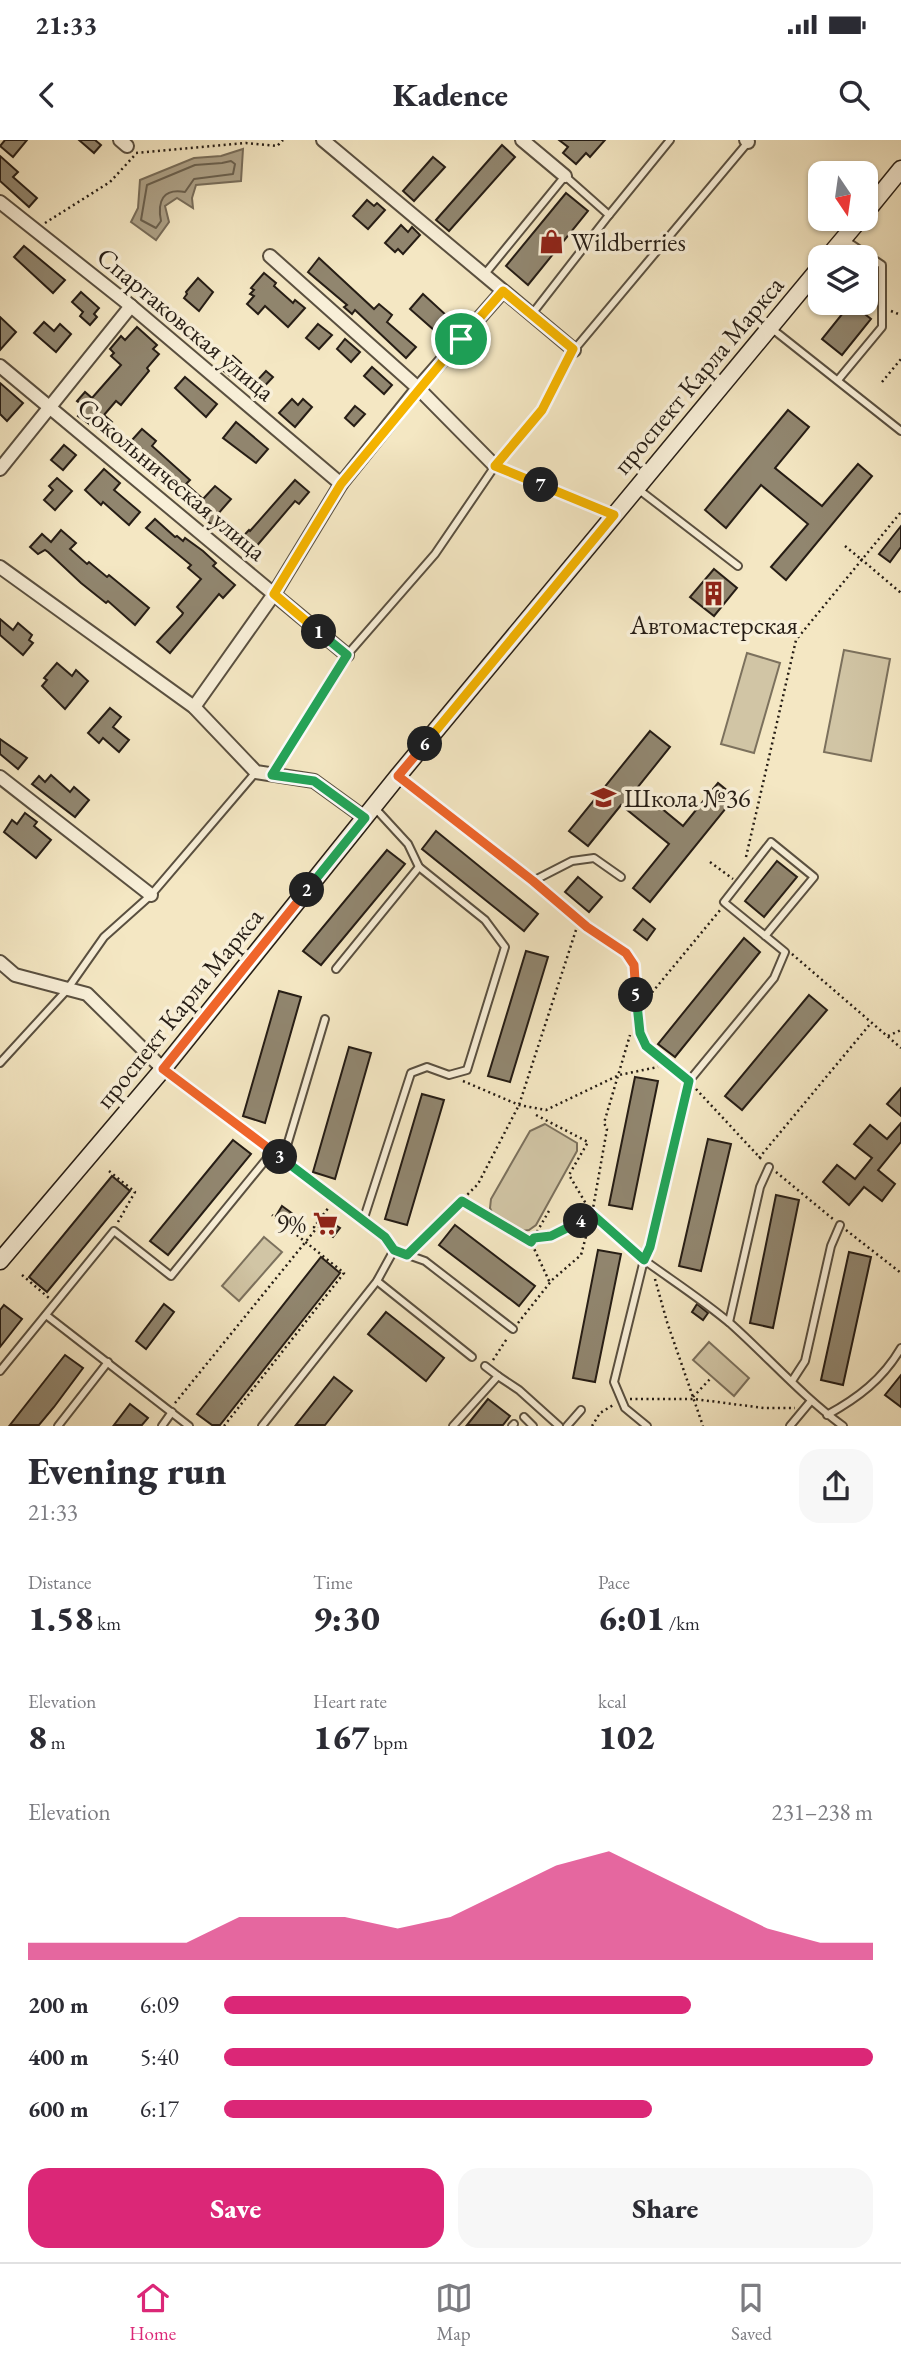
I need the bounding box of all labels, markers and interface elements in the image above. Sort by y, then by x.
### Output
text: 21:33 [35,8,97,42]
text: Kadence [393,74,508,116]
icon: back [28,76,66,114]
icon: search [835,76,873,114]
north arrow [808,161,878,231]
map controls [808,161,878,315]
place label: Wildberries [571,225,686,259]
shop icon: Wildberries [537,228,565,256]
street label: Спартаковская улица [90,240,283,409]
button: layers [808,245,878,315]
street label: проспект Карла Маркса [605,268,791,481]
pin [431,309,491,369]
icon: arrive [442,320,480,358]
street label: Сокольническая улица [70,390,274,569]
pin: 7 [524,468,558,502]
text: 7 [535,472,546,497]
building icon: Автомастерская [700,579,728,607]
place label: Автомастерская [629,608,798,642]
pin: 1 [302,615,336,650]
text: 1 [313,619,324,644]
pin: 6 [408,726,442,762]
text: 6 [419,731,430,756]
place label: Школа №36 [624,781,751,815]
school or university icon: Школа №36 [590,784,618,812]
pin: 2 [290,872,324,908]
text: 2 [301,877,312,902]
street label: проспект Карла Маркса [87,900,271,1115]
pin: 5 [618,978,654,1012]
text: 5 [630,982,641,1007]
pin: 3 [262,1140,298,1174]
text: 3 [274,1144,285,1169]
pin: 4 [564,1204,598,1238]
place label: 9% [277,1207,306,1241]
text: 4 [575,1208,586,1233]
supermarket icon: 9% [312,1210,340,1238]
text: Evening run [28,1446,226,1495]
button: share [799,1449,873,1523]
text: 21:33 [28,1497,78,1527]
text: Distance [28,1570,91,1595]
text: Time [313,1570,353,1595]
text: Pace [598,1570,630,1595]
text: 1.58 [28,1595,94,1640]
text: 9:30 [313,1595,380,1640]
text: 6:01 [598,1595,665,1640]
text: km [94,1611,121,1636]
text: /km [665,1611,700,1636]
text: Elevation [28,1689,96,1714]
text: Heart rate [313,1689,387,1714]
text: kcal [598,1689,627,1714]
text: 8 [28,1714,47,1759]
text: 167 [313,1714,370,1759]
text: 102 [598,1714,655,1759]
text: m [47,1730,66,1755]
text: bpm [370,1730,408,1755]
text: Elevation [28,1797,111,1827]
text: 231–238 m [772,1797,873,1827]
text: 200 m [28,1990,89,2020]
text: 6:09 [140,1990,179,2020]
text: 400 m [28,2042,89,2072]
text: 5:40 [140,2042,179,2072]
text: 600 m [28,2094,89,2124]
text: 6:17 [140,2094,179,2124]
button: Save [28,2168,444,2248]
button: Share [458,2168,873,2248]
tab: Home [129,2279,176,2346]
tab: Map [435,2279,473,2346]
tab: Saved [731,2279,772,2346]

